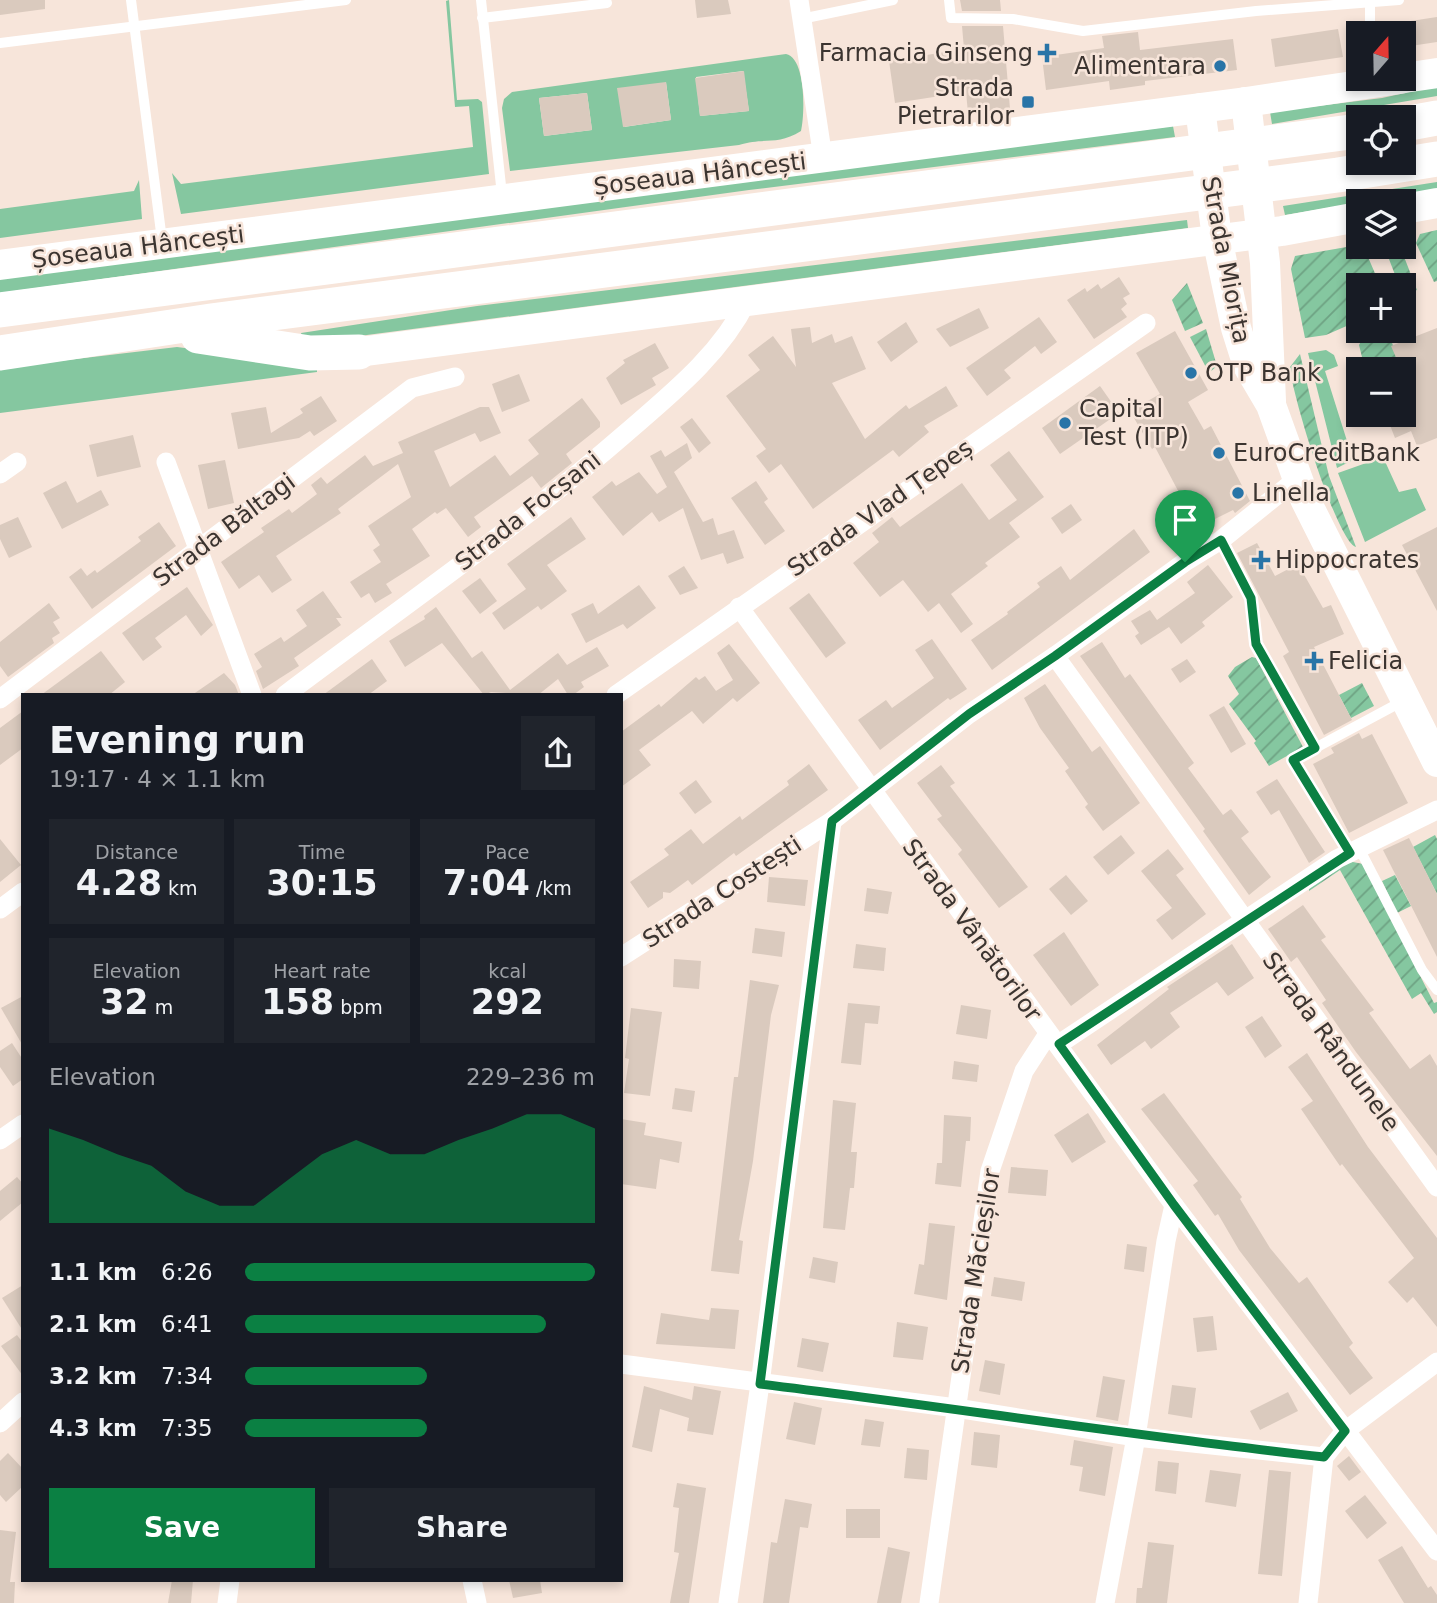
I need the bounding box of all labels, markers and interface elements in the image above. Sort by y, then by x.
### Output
north arrow [1346,21,1416,91]
map controls [1346,21,1416,427]
place label: Farmacia Ginseng [819,39,1033,67]
marker: Farmacia Ginseng [1039,45,1055,61]
place label: Alimentara [1074,52,1206,80]
marker: Alimentara [1212,58,1228,74]
place label: Strada Pietrarilor [897,74,1014,130]
marker: Strada Pietrarilor [1020,94,1036,110]
button: locate [1346,105,1416,175]
street label: Șoseaua Hâncești [592,147,808,201]
street label: Strada Miorița [1196,174,1256,346]
button: layers [1346,189,1416,259]
street label: Șoseaua Hâncești [30,220,246,274]
button: + [1346,273,1416,343]
button: − [1346,357,1416,427]
place label: OTP Bank [1205,359,1321,387]
marker: OTP Bank [1183,365,1199,381]
place label: Capital Test (ITP) [1078,395,1189,451]
marker: Capital Test (ITP) [1057,415,1073,431]
street label: Strada Vlad Țepeș [782,434,978,582]
place label: EuroCreditBank [1233,439,1420,467]
marker: EuroCreditBank [1211,445,1227,461]
street label: Strada Focșani [450,446,606,576]
street label: Strada Băltagi [147,467,301,593]
place label: Linella [1252,479,1330,507]
marker: Linella [1230,485,1246,501]
pin [1155,490,1215,562]
icon: arrive [1166,501,1204,539]
place label: Hippocrates [1275,546,1419,574]
marker: Hippocrates [1253,552,1269,568]
place label: Felicia [1328,647,1403,675]
marker: Felicia [1306,653,1322,669]
button: share [521,716,595,790]
text: Evening run [49,718,306,762]
text: 19:17 · 4 × 1.1 km [49,766,265,792]
street label: Strada Costești [637,830,807,954]
street label: Strada Vânătorilor [897,834,1047,1026]
text: Distance [95,841,178,863]
text: Time [299,841,345,863]
text: Pace [485,841,530,863]
text: 4.28 [76,863,162,903]
text: 30:15 [266,863,378,903]
text: 7:04 [443,863,530,903]
text: km [162,877,198,899]
text: /km [530,877,572,899]
street label: Strada Rândunele [1257,947,1405,1137]
text: Elevation [93,960,181,982]
text: Heart rate [273,960,371,982]
text: kcal [488,960,527,982]
text: 32 [100,982,149,1022]
text: 158 [261,982,334,1022]
text: 292 [471,982,544,1022]
text: m [149,996,173,1018]
text: bpm [334,996,383,1018]
text: Elevation [49,1064,156,1090]
text: 229–236 m [466,1064,595,1090]
street label: Strada Măcieșilor [946,1166,1006,1376]
text: 1.1 km [49,1259,137,1285]
text: 6:26 [161,1259,213,1285]
text: 2.1 km [49,1311,137,1337]
text: 6:41 [161,1311,213,1337]
text: 3.2 km [49,1363,137,1389]
text: 7:34 [161,1363,213,1389]
text: 4.3 km [49,1415,137,1441]
text: 7:35 [161,1415,213,1441]
button: Save [49,1488,315,1568]
button: Share [329,1488,595,1568]

